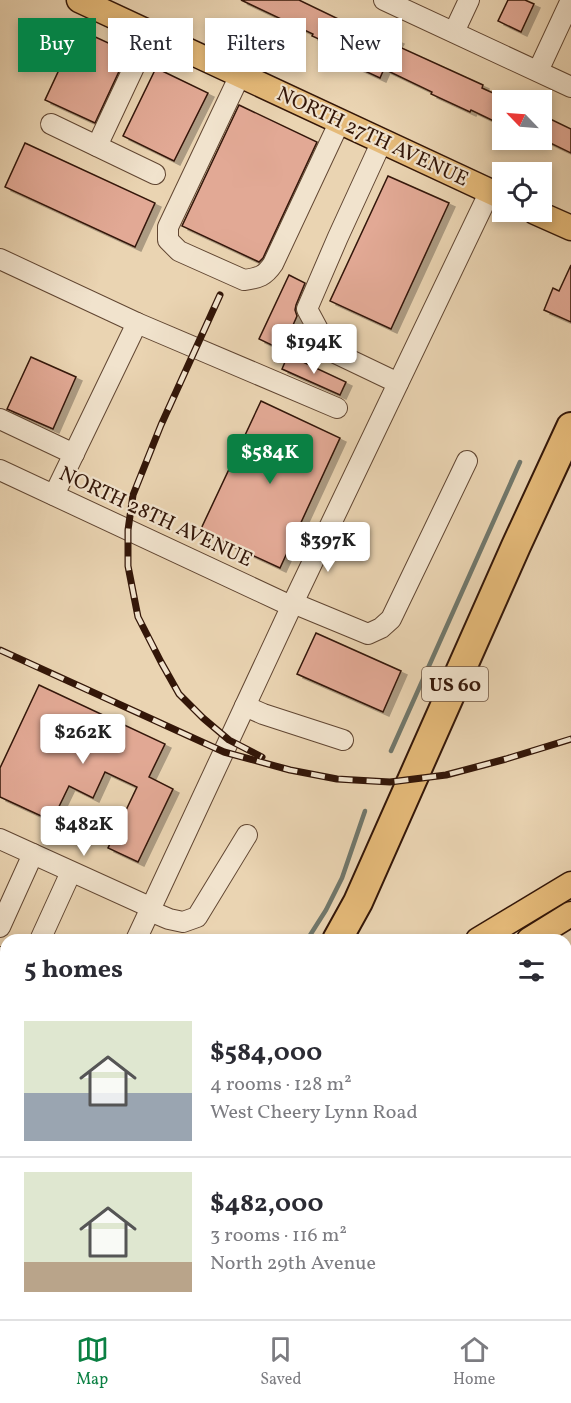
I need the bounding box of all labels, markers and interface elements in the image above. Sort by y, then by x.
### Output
chip: Buy [18,18,96,72]
chip: Rent [108,18,193,72]
chip: Filters [205,18,306,72]
chip: New [318,18,402,72]
street label: NORTH 27TH AVENUE [272,80,473,195]
north arrow [492,90,552,150]
map controls [492,90,552,222]
button: locate [492,162,552,222]
pin: $194K [272,324,356,375]
text: $194K [286,329,342,357]
pin: $584K [228,434,312,485]
text: $584K [241,439,299,467]
street label: NORTH 28TH AVENUE [54,460,257,575]
pin: $397K [286,522,370,573]
text: $397K [300,527,356,555]
road number: US 60 [422,667,488,701]
pin: $262K [41,714,125,765]
text: $262K [54,719,112,747]
pin: $482K [42,806,126,857]
text: $482K [55,811,113,839]
text: 5 homes [24,952,123,988]
icon: filters [515,954,548,987]
text: $584,000 [210,1035,322,1071]
icon: home [72,1045,144,1117]
text: 4 rooms · 128 m² [210,1071,352,1099]
text: West Cheery Lynn Road [210,1099,418,1127]
text: $482,000 [210,1186,324,1222]
icon: home [72,1196,144,1268]
text: 3 rooms · 116 m² [210,1222,347,1250]
text: North 29th Avenue [210,1250,376,1278]
tab: Map [76,1333,109,1391]
tab: Saved [260,1333,301,1391]
tab: Home [453,1333,495,1391]

